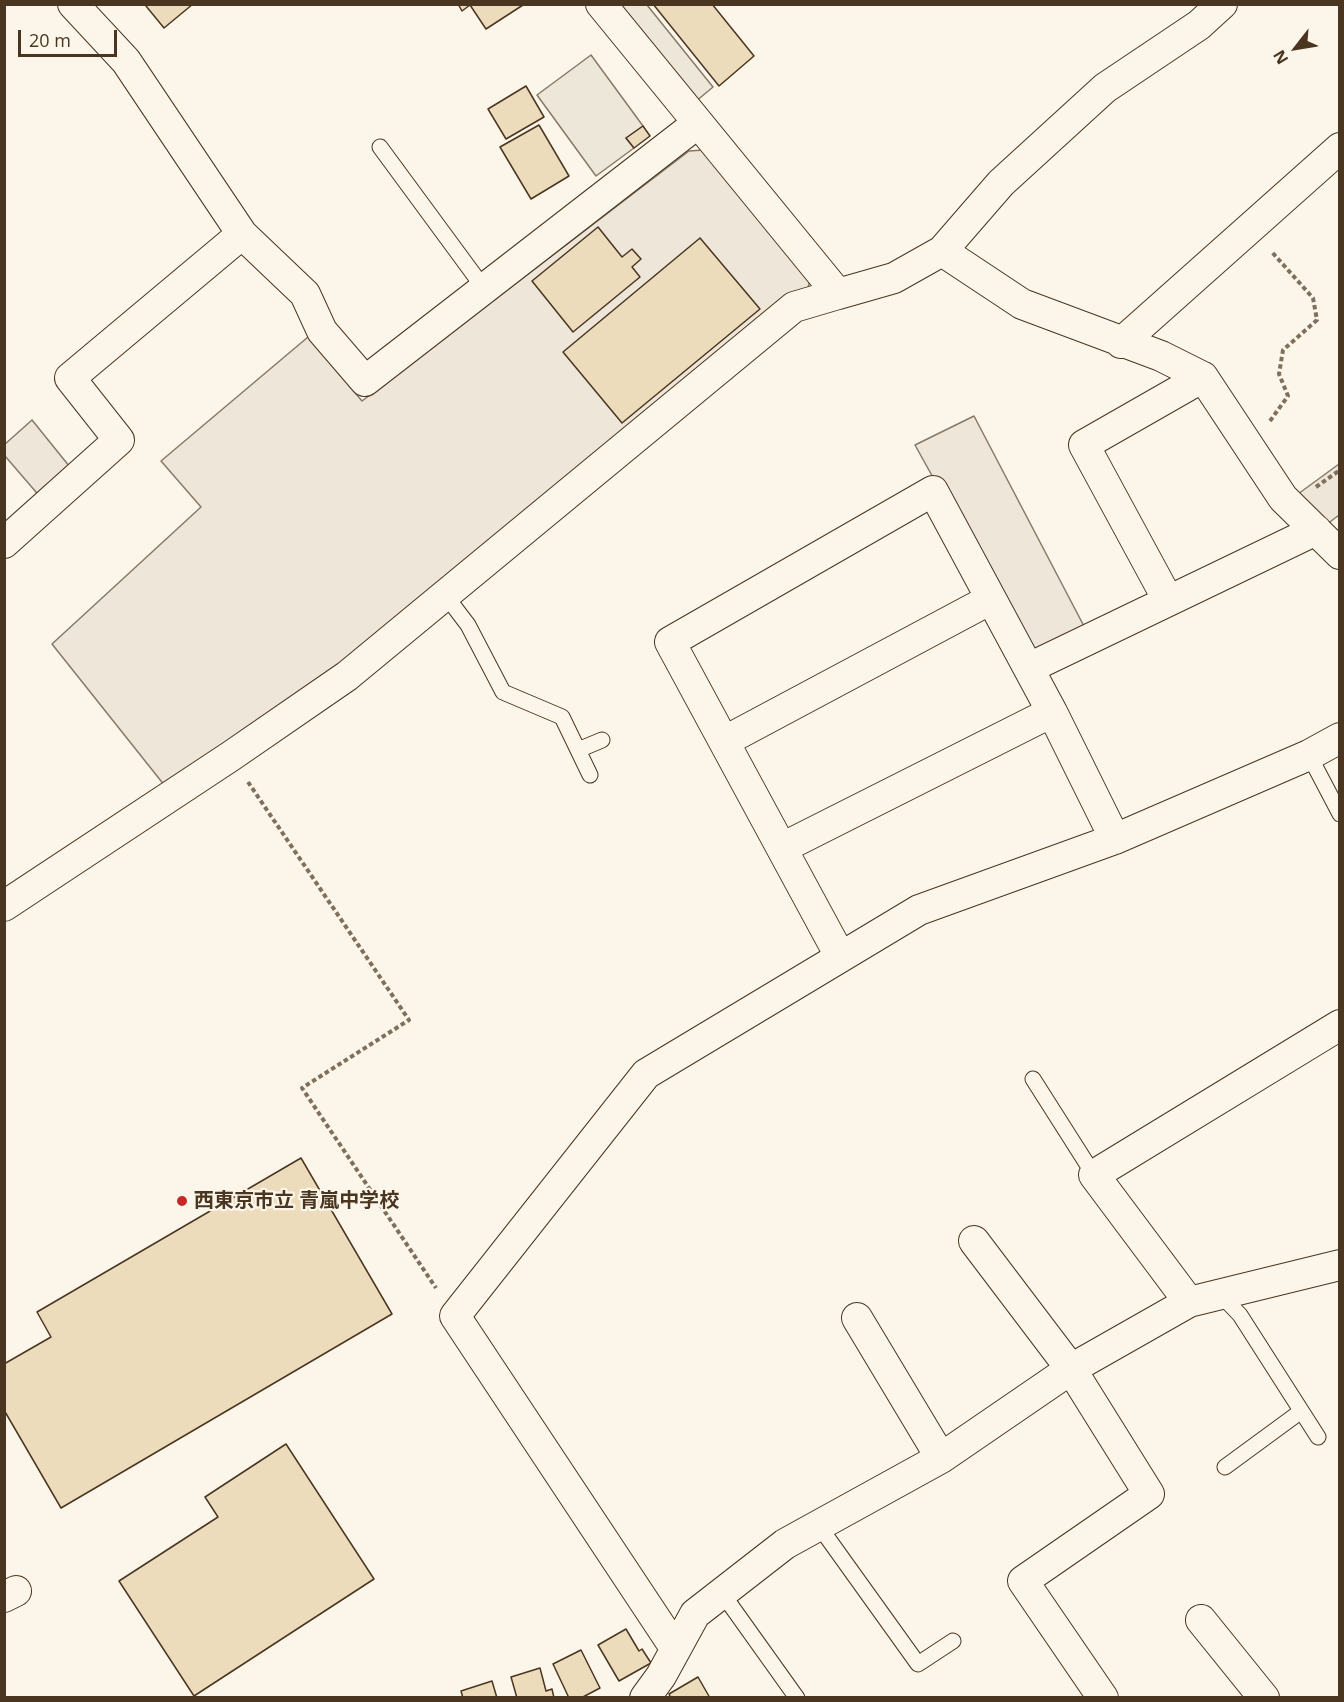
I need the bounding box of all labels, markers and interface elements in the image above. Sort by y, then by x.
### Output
scale bar [21,18,120,56]
north arrow [1266,18,1326,78]
text: 20 m [29,28,71,52]
text: N [1268,46,1293,69]
place label: 西東京市立 青嵐中学校 [194,1189,399,1213]
marker: 西東京市立 青嵐中学校 [175,1194,189,1208]

